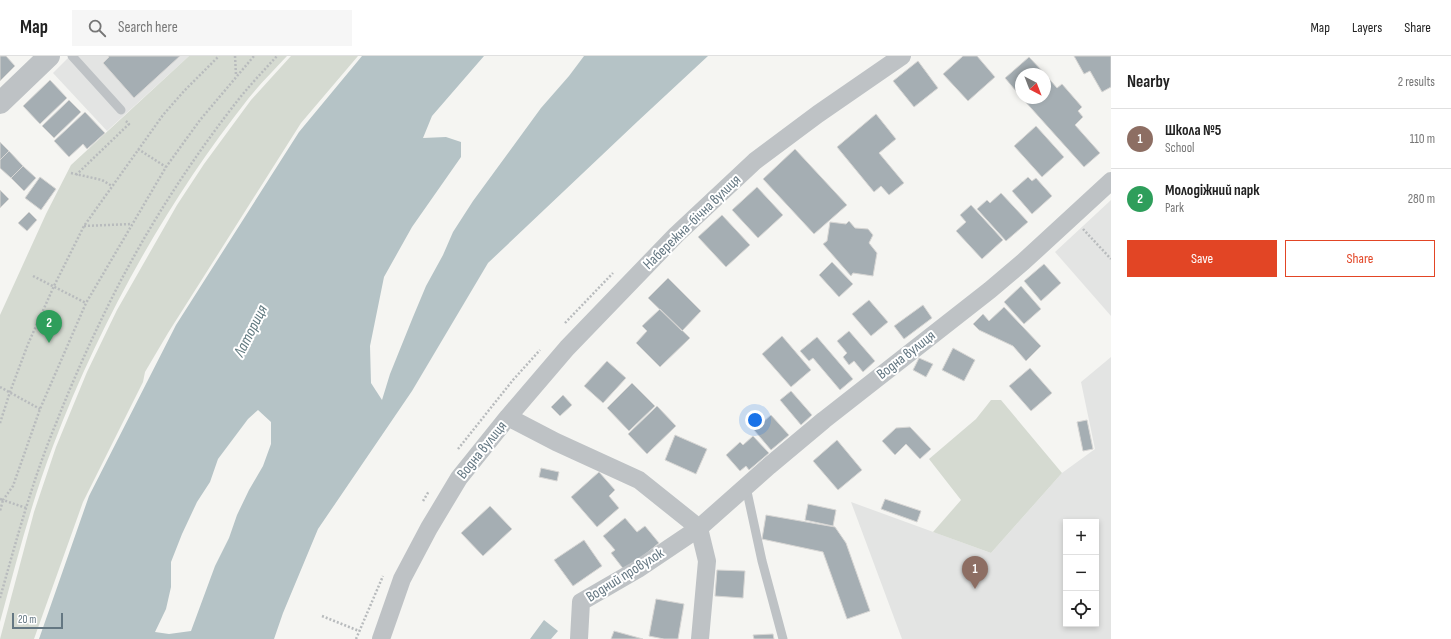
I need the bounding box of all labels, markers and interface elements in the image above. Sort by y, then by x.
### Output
search box [72,10,352,46]
text: Map [20,16,48,39]
icon: search [86,17,108,39]
text: Search here [118,18,178,37]
text: Map [1310,19,1330,36]
text: Layers [1352,19,1382,36]
text: Share [1404,19,1431,36]
north arrow [1015,68,1051,104]
text: Nearby [1127,72,1170,92]
text: 2 results [1398,74,1435,90]
text: Школа №5 [1165,121,1221,140]
text: 1 [1137,131,1143,147]
text: 110 m [1410,131,1435,147]
text: School [1165,140,1195,156]
street label: Набережна-бічна вулиця [639,170,745,274]
text: Молодіжний парк [1165,181,1260,200]
text: 2 [1137,191,1143,207]
text: 280 m [1408,191,1435,207]
text: Park [1165,200,1184,216]
button: Save [1127,240,1277,277]
button: Share [1285,240,1435,277]
water label: Латориця [229,301,272,361]
pin: 2 [36,310,62,343]
street label: Водна вулиця [873,326,939,384]
your location [745,410,765,430]
street label: Водна вулиця [453,417,511,483]
map controls [1063,519,1099,627]
button: + [1063,519,1099,555]
street label: Водний провулок [583,543,668,606]
button: − [1063,555,1099,591]
pin: 1 [962,556,988,589]
button: locate [1063,591,1099,627]
scale bar [12,611,63,630]
text: 20 m [18,613,36,626]

